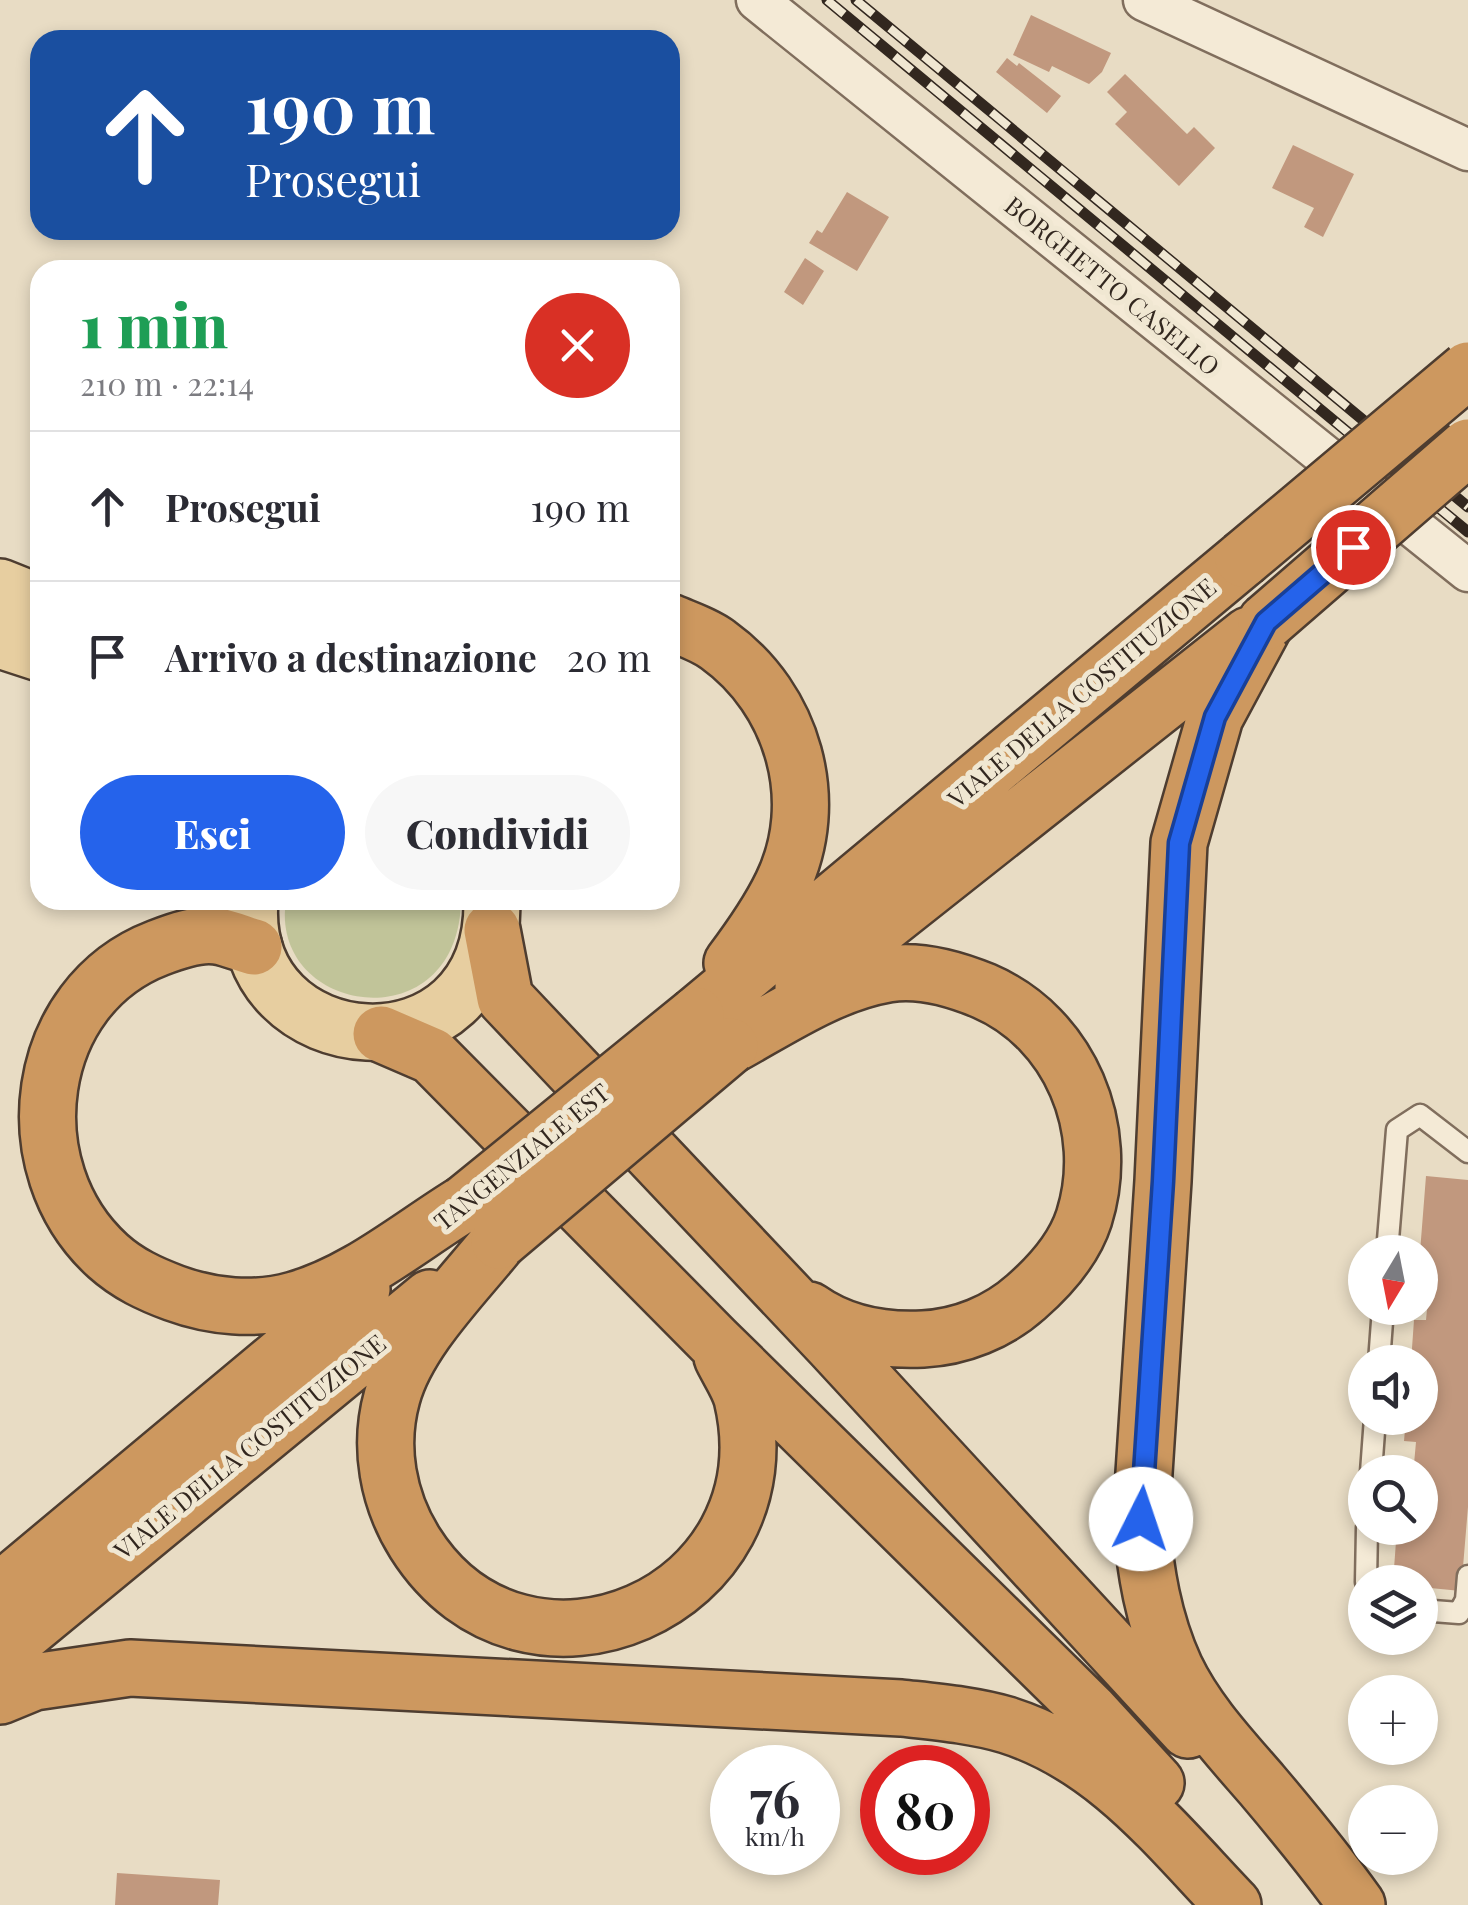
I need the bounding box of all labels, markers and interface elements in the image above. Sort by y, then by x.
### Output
text: 190 m [245,58,435,152]
icon: ahead [80,70,210,200]
text: Prosegui [245,148,421,208]
street label: BORGHETTO CASELLO [999,188,1227,382]
text: 1 min [80,283,228,363]
button: close [525,293,630,398]
text: 210 m · 22:14 [80,361,254,404]
icon: ahead [80,479,135,534]
text: Prosegui [165,481,321,532]
text: 190 m [531,481,630,532]
pin [1311,505,1396,590]
icon: arrive [1326,520,1381,575]
street label: VIALE DELLA COSTITUZIONE [939,570,1222,814]
icon: arrive [80,629,135,684]
text: Arrivo a destinazione [165,631,537,682]
text: 20 m [567,631,651,682]
button: Esci [80,775,345,890]
button: Condividi [365,775,630,890]
street label: TANGENZIALE EST [427,1075,616,1237]
north arrow [1348,1235,1438,1325]
map controls [1348,1235,1438,1875]
street label: VIALE DELLA COSTITUZIONE [106,1326,392,1566]
button: sound [1348,1345,1438,1435]
button: search [1348,1455,1438,1545]
position arrow [1089,1467,1193,1571]
button: layers [1348,1565,1438,1655]
button: + [1348,1675,1438,1765]
speed limit sign: 80 [860,1745,990,1875]
text: 76 [750,1764,800,1831]
button: − [1348,1785,1438,1875]
text: km/h [745,1819,805,1852]

